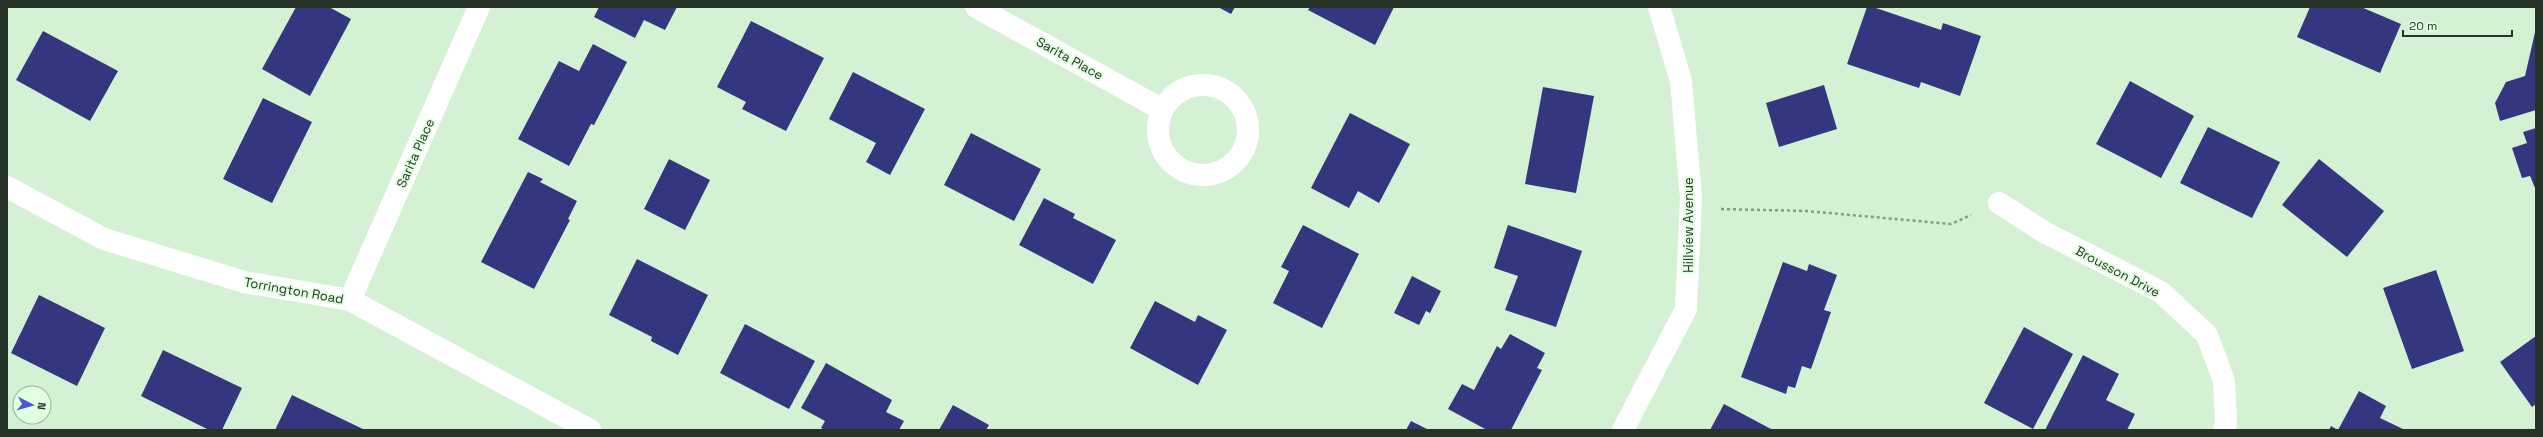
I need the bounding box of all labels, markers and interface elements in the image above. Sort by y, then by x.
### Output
scale bar [2403,12,2512,38]
text: 20 m [2409,18,2437,34]
street label: Sarita Place [1033,33,1106,84]
street label: Sarita Place [393,116,438,190]
street label: Hillview Avenue [1680,177,1697,273]
street label: Brousson Drive [2073,242,2163,301]
street label: Torrington Road [243,273,345,308]
north arrow [12,385,52,425]
text: N [35,402,49,410]

